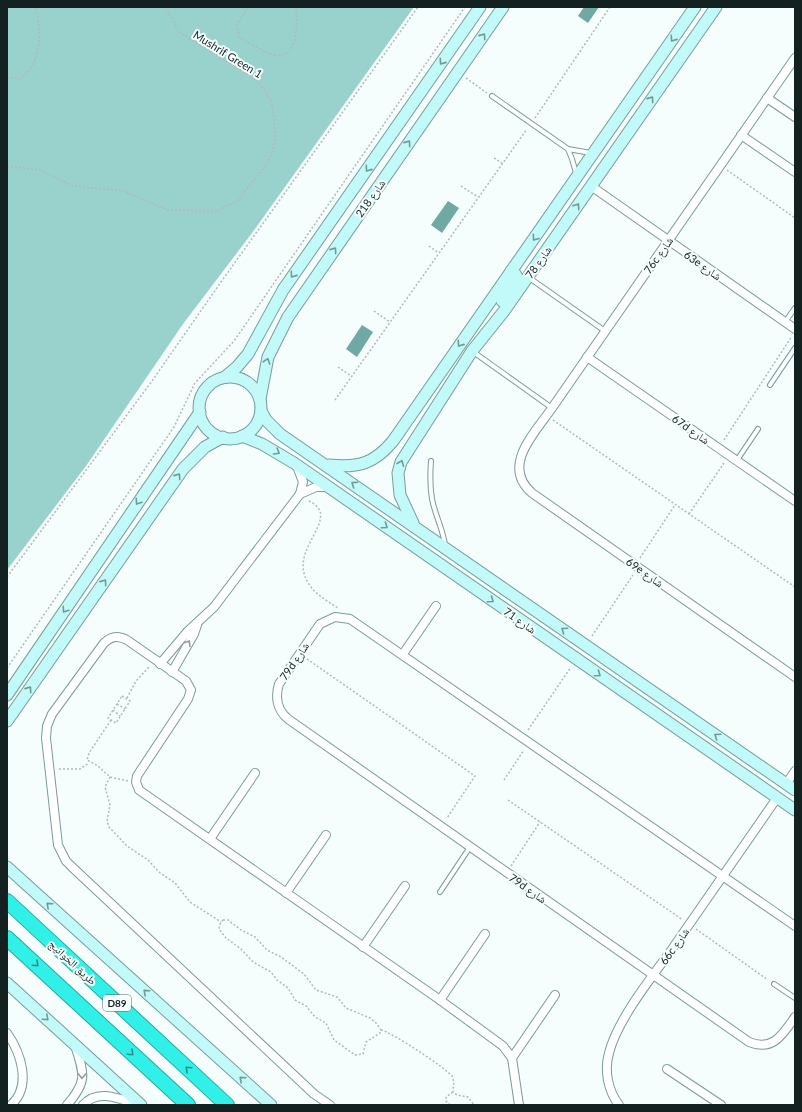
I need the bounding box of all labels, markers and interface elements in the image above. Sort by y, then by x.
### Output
street label: Mushrif Green 1 [191,28,265,80]
one-way arrow [478,34,485,41]
one-way arrow [670,35,678,42]
one-way arrow [439,58,447,65]
one-way arrow [646,96,654,103]
one-way arrow [403,140,411,147]
one-way arrow [366,164,373,171]
street label: شارع 218 [352,177,388,220]
one-way arrow [572,203,580,210]
one-way arrow [532,234,540,241]
street label: 76c شارع [641,234,676,276]
street label: شارع 78 [522,243,555,281]
one-way arrow [329,247,336,254]
street label: 63e شارع [681,248,724,283]
one-way arrow [291,271,298,278]
one-way arrow [458,340,465,347]
one-way arrow [262,357,271,364]
street label: 67d شارع [669,411,712,447]
one-way arrow [273,448,280,455]
one-way arrow [397,459,405,466]
one-way arrow [173,473,180,480]
one-way arrow [351,481,358,489]
one-way arrow [135,498,143,505]
one-way arrow [380,521,387,528]
street label: 69e شارع [623,555,666,590]
one-way arrow [99,579,107,586]
one-way arrow [487,595,494,602]
street label: شارع 71 [501,604,539,637]
one-way arrow [62,606,70,613]
one-way arrow [562,628,569,635]
street label: 79d شارع [277,640,312,683]
one-way arrow [183,641,190,648]
one-way arrow [594,669,601,677]
one-way arrow [24,686,31,693]
one-way arrow [714,733,721,741]
street label: 79d شارع [506,870,549,906]
one-way arrow [46,902,54,909]
street label: 66c شارع [657,925,692,967]
street label: طريق الخوانيج [46,937,99,988]
one-way arrow [31,960,39,967]
one-way arrow [143,989,150,996]
road number: D89 [103,995,131,1011]
one-way arrow [42,1014,49,1021]
one-way arrow [126,1048,134,1055]
one-way arrow [185,1066,193,1074]
one-way arrow [78,1073,86,1079]
one-way arrow [239,1076,247,1084]

